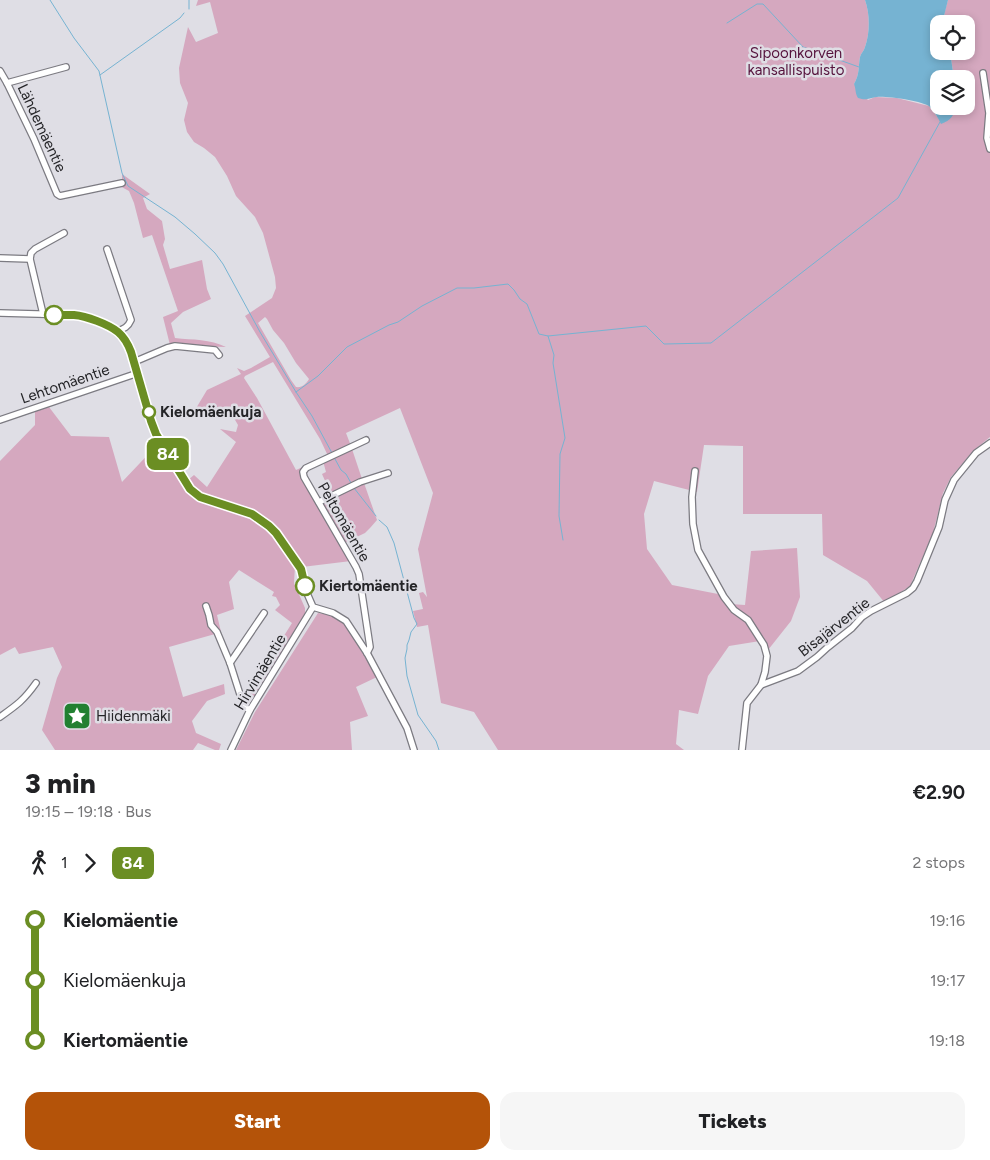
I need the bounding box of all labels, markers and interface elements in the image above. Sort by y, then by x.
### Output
map controls [930,15,975,115]
button: locate [930,15,975,60]
park label: Sipoonkorven kansallispuisto [748,44,845,79]
button: layers [930,70,975,115]
street label: Lähdemäentie [14,81,70,175]
unlabelled marker [44,305,64,325]
street label: Lehtomäentie [18,360,112,408]
place label: Kielomäenkuja [160,403,261,421]
marker: Kielomäenkuja [142,405,156,419]
line badge: 84 [146,438,190,470]
text: 84 [157,443,179,465]
street label: Peltomäentie [314,479,374,565]
marker: Kiertomäentie [295,576,315,596]
place label: Kiertomäentie [319,577,418,595]
street label: Bisajärventie [795,594,873,660]
street label: Hirvimäentie [230,631,290,713]
place icon: Hiidenmäki [62,701,92,731]
place label: Hiidenmäki [96,707,171,725]
text: 3 min [25,766,96,800]
text: €2.90 [913,781,965,804]
text: 19:15 – 19:18 · Bus [25,802,152,821]
icon: walk [25,849,53,877]
icon: forward [76,849,104,877]
text: 84 [122,852,144,874]
text: 1 [61,853,68,872]
text: 2 stops [912,853,965,872]
text: Kielomäentie [63,909,178,932]
text: 19:16 [930,911,965,930]
text: Kielomäenkuja [63,969,186,992]
text: 19:17 [930,971,965,990]
text: Kiertomäentie [63,1029,188,1052]
text: 19:18 [929,1031,965,1050]
button: Start [25,1092,490,1150]
button: Tickets [500,1092,965,1150]

